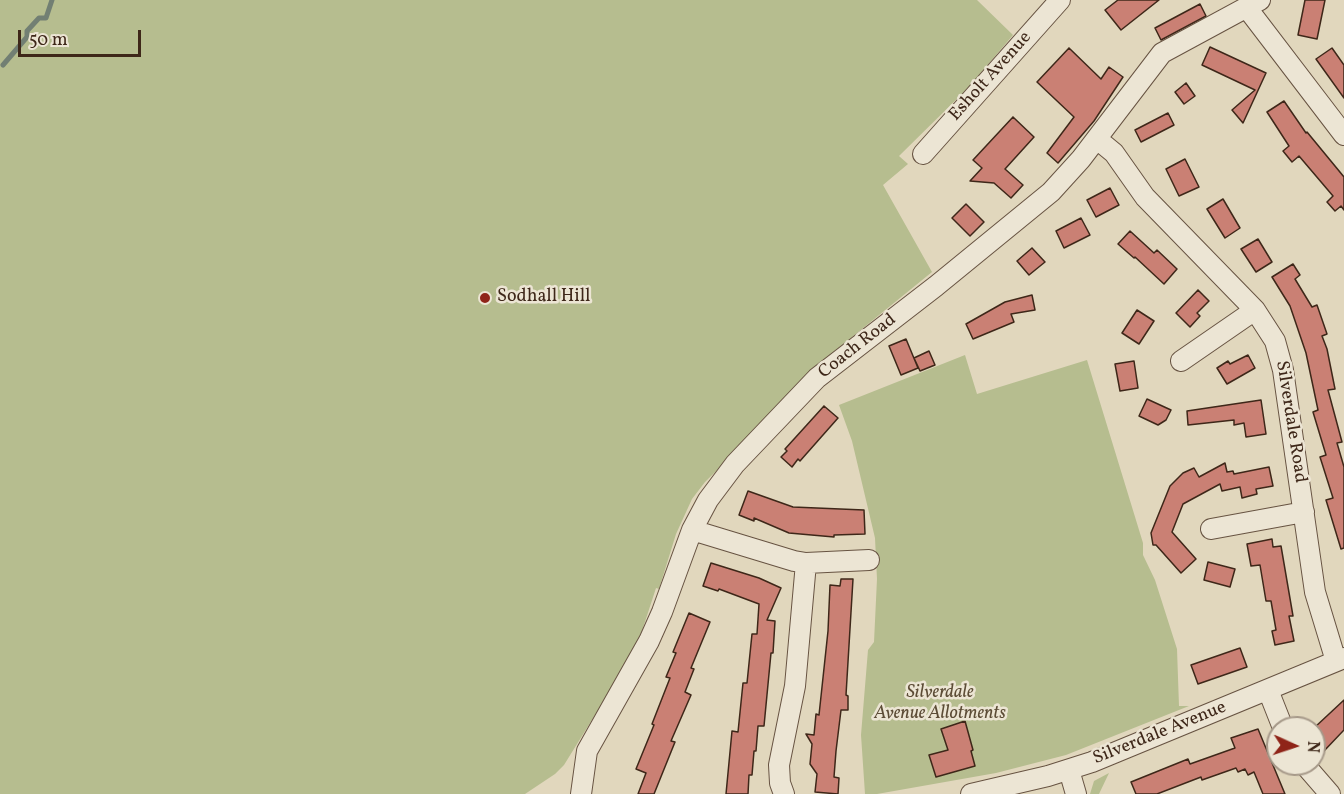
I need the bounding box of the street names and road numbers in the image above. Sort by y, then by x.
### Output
street label: Esholt Avenue [945,28,1037,126]
street label: Coach Road [815,310,901,384]
street label: Silverdale Road [1270,359,1310,485]
street label: Silverdale Avenue [1090,697,1230,771]

